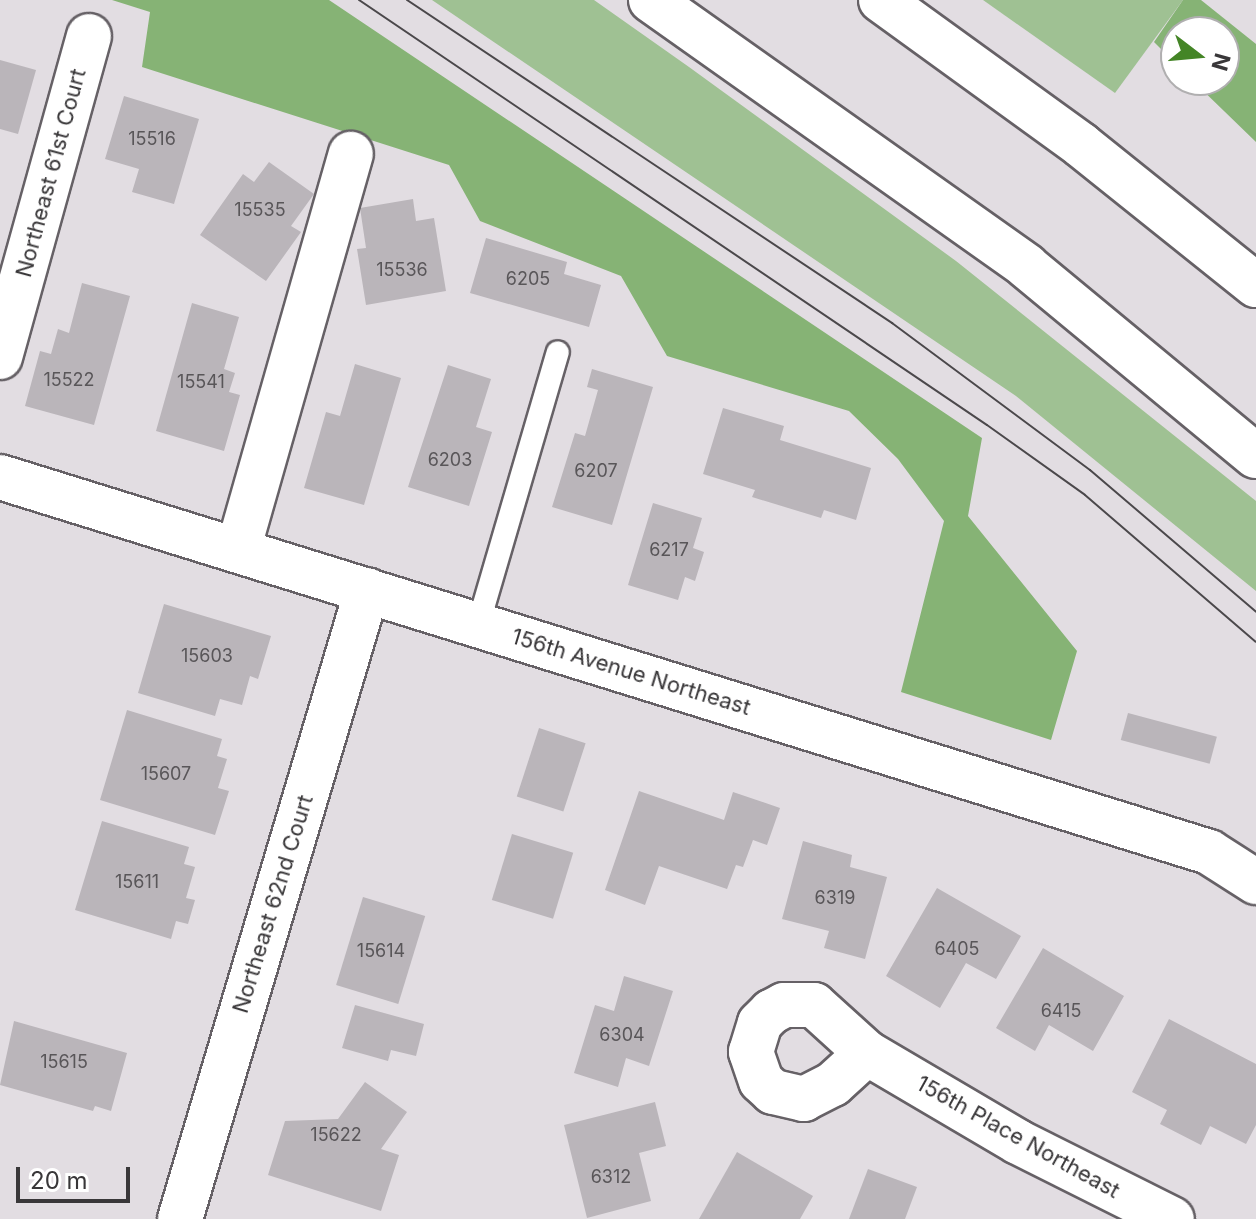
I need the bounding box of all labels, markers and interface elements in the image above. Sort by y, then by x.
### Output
north arrow [1160,16,1240,96]
text: N [1206,50,1236,74]
street label: Northeast 61st Court [10,66,92,280]
house number: 15516 [128,128,176,150]
house number: 15535 [234,199,286,221]
house number: 15536 [376,259,428,281]
house number: 6205 [506,268,550,290]
house number: 15522 [43,369,95,391]
house number: 15541 [177,371,225,393]
house number: 6203 [428,449,472,471]
house number: 6207 [574,460,618,482]
house number: 6217 [649,539,689,561]
street label: 156th Avenue Northeast [508,623,754,721]
house number: 15603 [181,645,233,667]
house number: 15607 [141,763,191,785]
street label: Northeast 62nd Court [227,792,319,1016]
house number: 15611 [115,871,159,893]
house number: 6319 [815,887,855,909]
house number: 6405 [934,938,980,960]
house number: 15614 [357,940,405,962]
house number: 6415 [1041,1000,1081,1022]
house number: 6304 [599,1024,645,1046]
house number: 15615 [40,1051,88,1073]
street label: 156th Place Northeast [912,1070,1124,1204]
house number: 15622 [310,1124,362,1146]
scale bar [20,1151,134,1201]
text: 20 m [30,1166,88,1195]
house number: 6312 [591,1166,631,1188]

